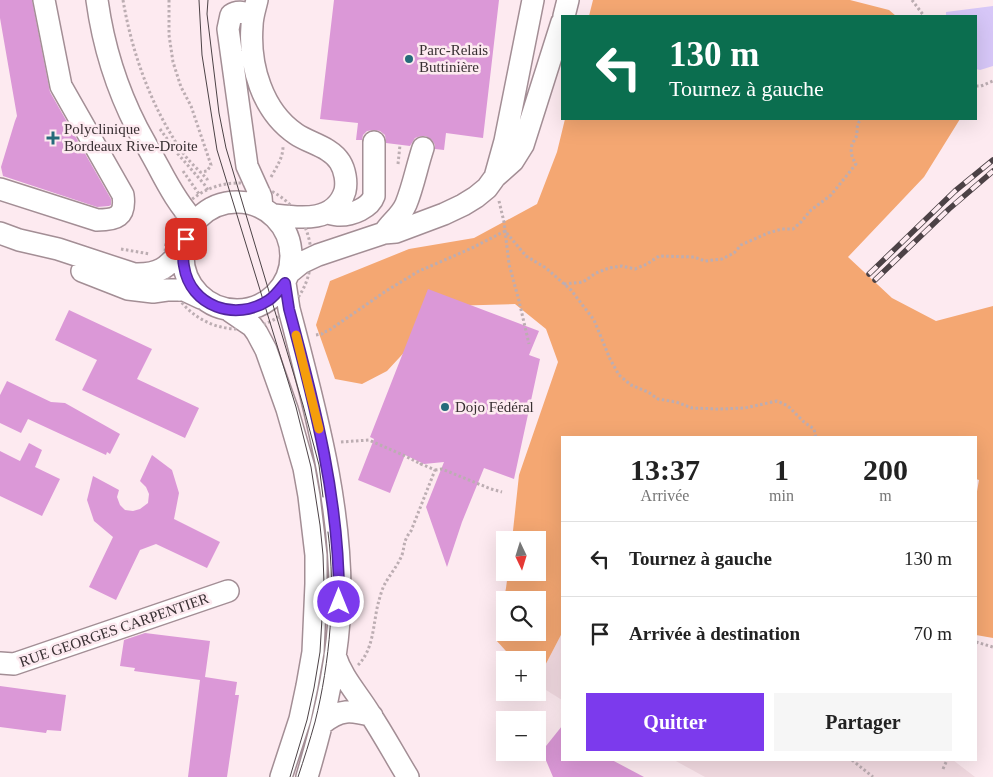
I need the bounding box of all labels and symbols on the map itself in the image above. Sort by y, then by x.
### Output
place label: Parc-Relais Buttinière [419,42,488,75]
marker: Parc-Relais Buttinière [403,53,415,65]
place label: Polyclinique Bordeaux Rive-Droite [64,121,198,154]
marker: Polyclinique Bordeaux Rive-Droite [46,131,60,145]
pin [165,218,207,260]
place label: Dojo Fédéral [455,399,534,415]
marker: Dojo Fédéral [439,401,451,413]
north arrow [496,531,546,581]
position arrow [312,575,364,627]
street label: RUE GEORGES CARPENTIER [17,590,211,670]

